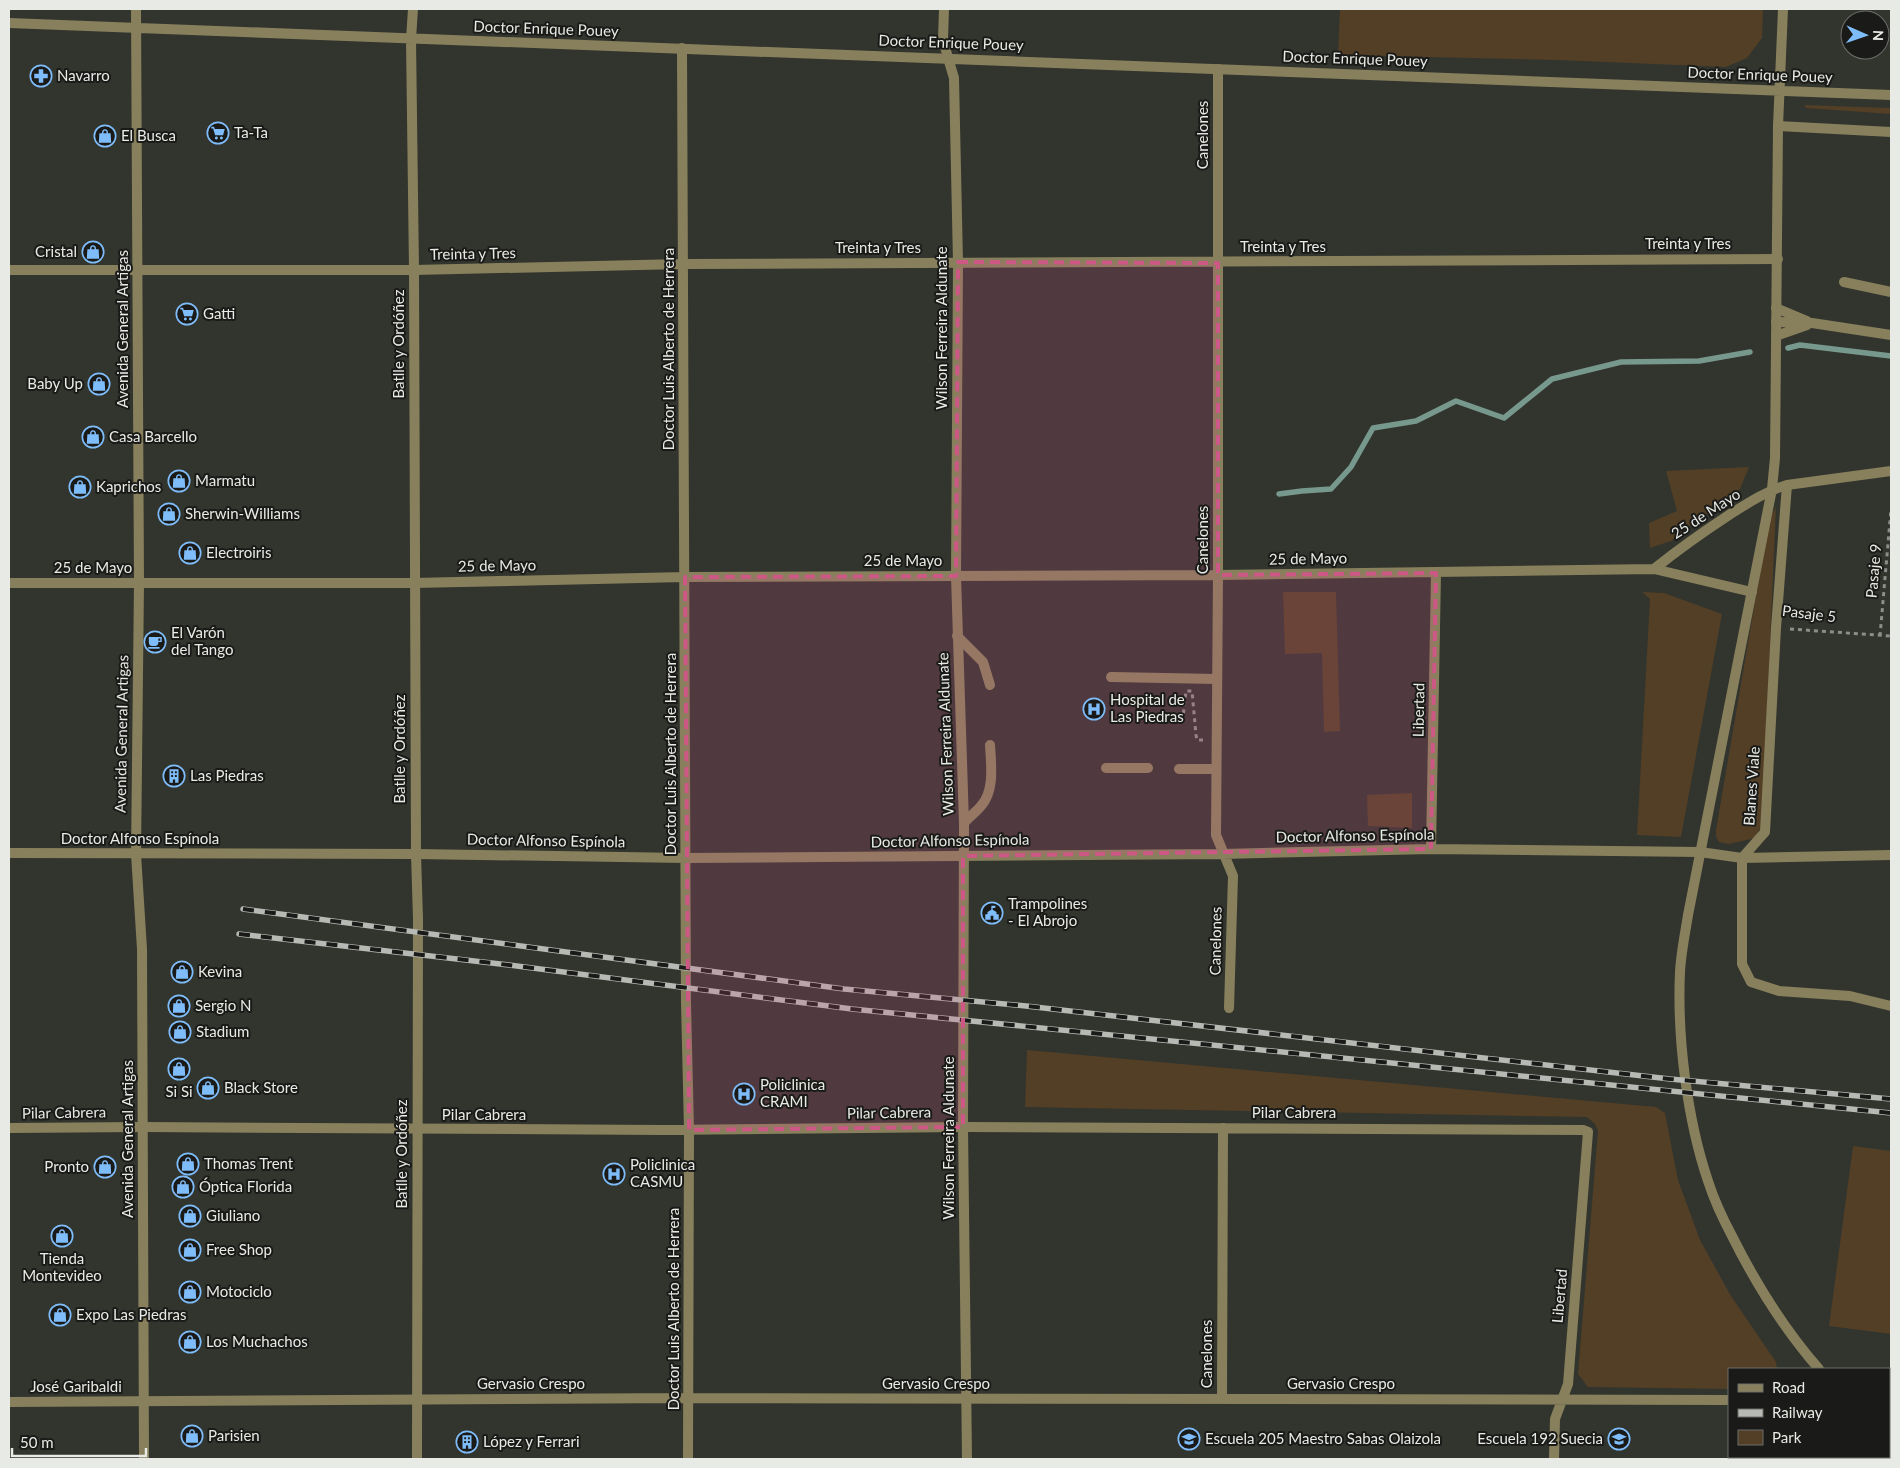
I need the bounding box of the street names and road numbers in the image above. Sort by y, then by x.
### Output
street label: Doctor Enrique Pouey [473,16,619,40]
street label: Doctor Enrique Pouey [878,30,1024,54]
street label: Doctor Enrique Pouey [1282,46,1428,70]
street label: Doctor Enrique Pouey [1687,62,1833,86]
street label: Canelones [1193,101,1211,169]
street label: Treinta y Tres [1645,234,1731,252]
street label: Treinta y Tres [1240,237,1326,255]
street label: Treinta y Tres [835,238,921,256]
street label: Treinta y Tres [430,243,516,263]
street label: Wilson Ferreira Aldunate [932,246,950,410]
street label: Doctor Luis Alberto de Herrera [659,248,677,450]
street label: Avenida General Artigas [113,250,131,408]
street label: Batlle y Ordóñez [389,289,407,398]
street label: 25 de Mayo [1668,484,1743,542]
street label: Canelones [1193,506,1211,574]
street label: Pasaje 9 [1862,543,1884,599]
street label: 25 de Mayo [1269,548,1347,568]
street label: 25 de Mayo [864,551,942,569]
street label: 25 de Mayo [458,555,536,575]
street label: 25 de Mayo [54,558,132,576]
street label: Pasaje 5 [1781,601,1837,625]
street label: Wilson Ferreira Aldunate [933,652,957,816]
street label: Doctor Luis Alberto de Herrera [661,653,679,855]
street label: Avenida General Artigas [111,655,131,813]
street label: Libertad [1409,683,1427,737]
street label: Batlle y Ordóñez [390,694,408,803]
street label: Blanes Viale [1739,746,1763,826]
street label: Doctor Alfonso Espínola [1276,825,1434,845]
street label: Doctor Alfonso Espínola [61,829,219,847]
street label: Doctor Alfonso Espínola [467,830,625,850]
street label: Doctor Alfonso Espínola [871,830,1029,850]
street label: Canelones [1205,907,1225,975]
street label: Wilson Ferreira Aldunate [939,1056,957,1220]
street label: Avenida General Artigas [118,1060,136,1218]
street label: Batlle y Ordóñez [392,1099,410,1208]
street label: Pilar Cabrera [22,1102,106,1122]
street label: Pilar Cabrera [847,1102,931,1122]
street label: Pilar Cabrera [1252,1103,1336,1121]
street label: Pilar Cabrera [442,1105,526,1123]
street label: Doctor Luis Alberto de Herrera [664,1208,682,1410]
street label: Libertad [1548,1268,1570,1324]
street label: Canelones [1197,1320,1215,1388]
street label: Gervasio Crespo [477,1374,585,1392]
street label: Gervasio Crespo [882,1374,990,1392]
street label: Gervasio Crespo [1287,1374,1395,1392]
street label: José Garibaldi [30,1377,122,1395]

